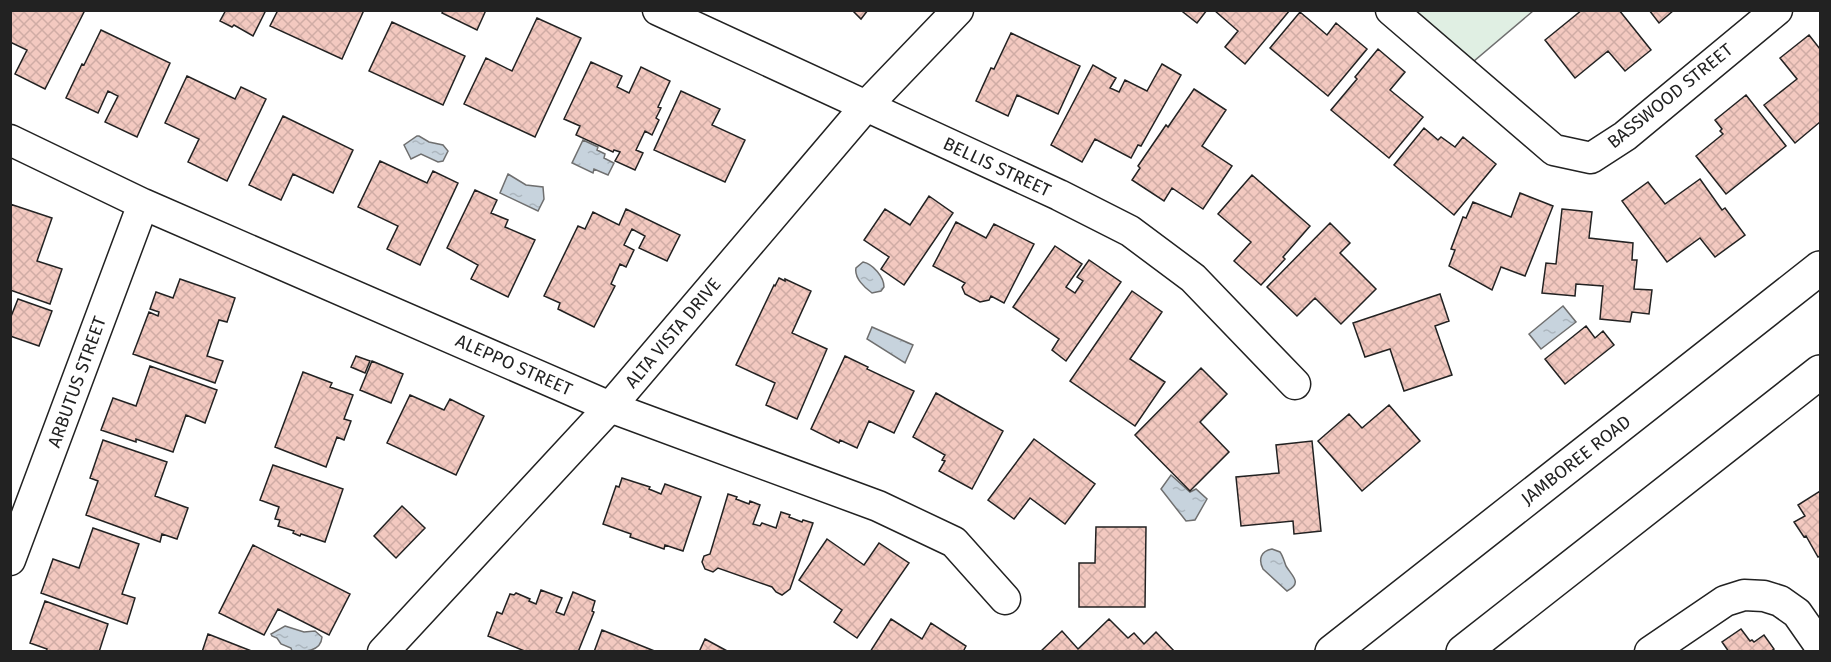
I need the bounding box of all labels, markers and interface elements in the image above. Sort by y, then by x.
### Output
street label: BASSWOOD STREET [1603,38,1738,153]
street label: BELLIS STREET [940,132,1055,202]
street label: ALTA VISTA DRIVE [621,273,725,393]
street label: ARBUTUS STREET [43,313,111,451]
street label: ALEPPO STREET [452,329,576,401]
street label: JAMBOREE ROAD [1517,410,1635,510]

